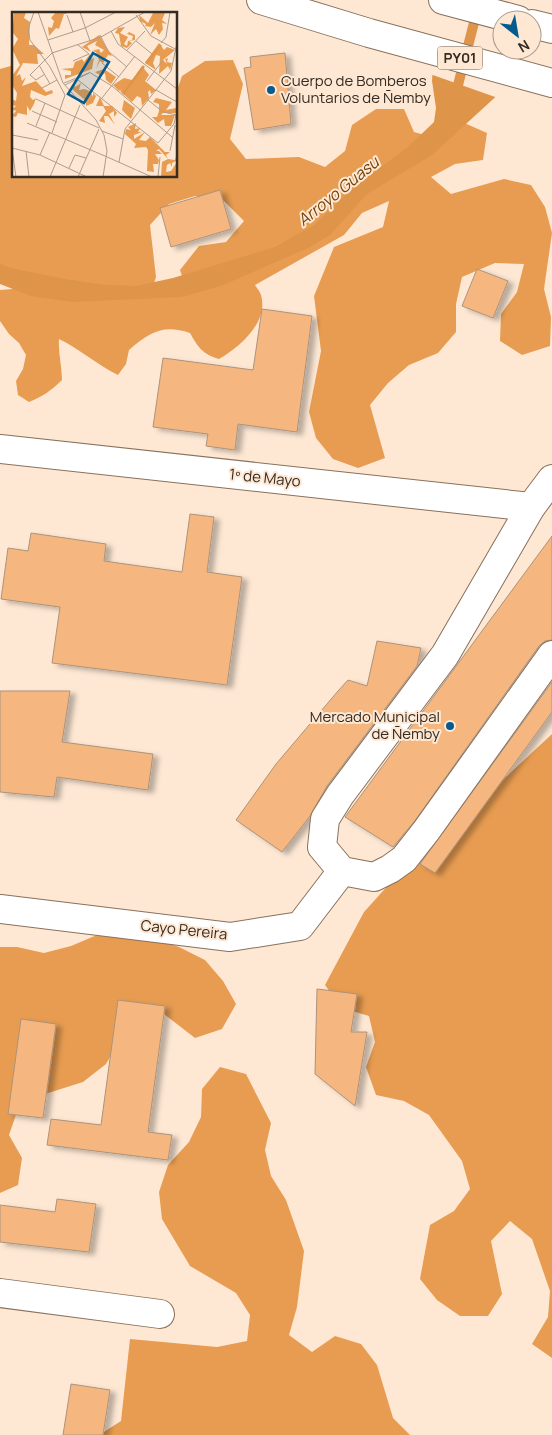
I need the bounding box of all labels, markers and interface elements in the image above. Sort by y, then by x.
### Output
north arrow [492,10,542,60]
inset map [12,12,178,178]
text: N [515,36,533,57]
road number: PY01 [438,46,482,70]
place label: Cuerpo de Bomberos Voluntarios de Ñemby [281,70,431,108]
marker: Cuerpo de Bomberos Voluntarios de Ñemby [265,84,277,96]
water label: Arroyo Guasu [293,150,385,231]
street label: 1º de Mayo [228,463,302,492]
place label: Mercado Municipal de Ñemby [310,706,440,744]
marker: Mercado Municipal de Ñemby [444,720,456,732]
street label: Cayo Pereira [140,915,228,944]

